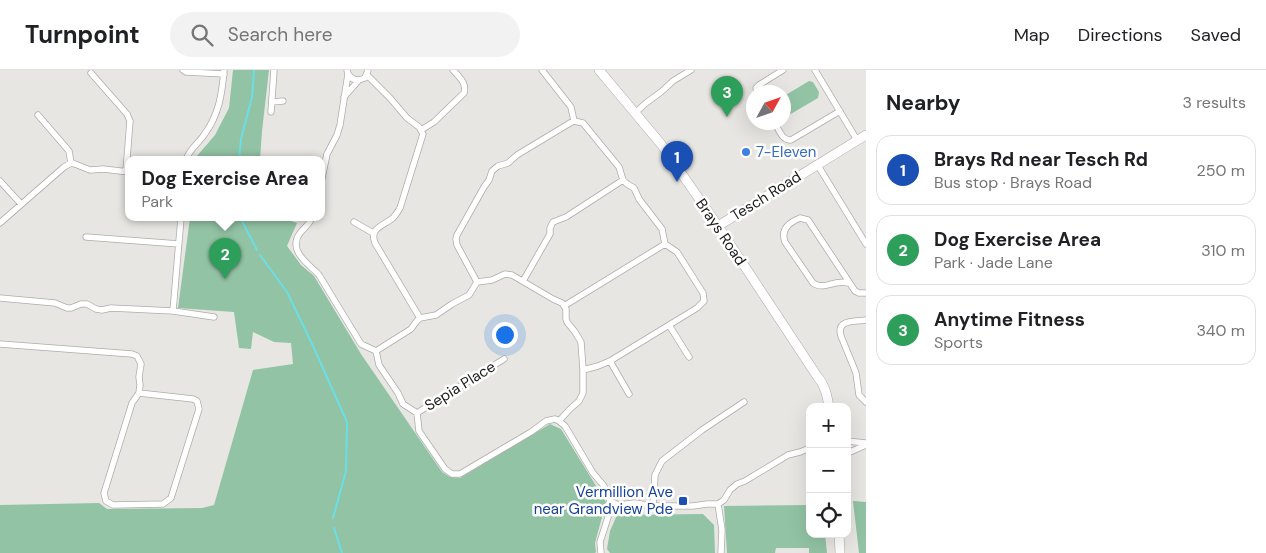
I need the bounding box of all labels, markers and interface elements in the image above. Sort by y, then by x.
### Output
search box [170,12,520,57]
text: Turnpoint [25,19,140,50]
icon: search [188,21,216,49]
text: Search here [228,22,333,47]
text: Map [1014,23,1050,47]
text: Directions [1078,23,1163,47]
text: Saved [1191,23,1241,47]
pin: 3 [711,76,743,117]
north arrow [746,85,791,130]
text: Nearby [886,89,960,117]
text: 3 results [1183,92,1246,113]
pin: 1 [661,141,693,182]
place label: 7-Eleven [756,142,816,162]
marker: 7-Eleven [740,146,752,158]
text: Brays Rd near Tesch Rd [934,147,1148,172]
popup [125,156,325,221]
text: 1 [900,160,906,181]
text: 250 m [1197,160,1245,181]
text: Dog Exercise Area [141,166,309,191]
street label: Tesch Road [727,167,805,225]
text: Bus stop · Brays Road [934,172,1092,193]
text: Park [141,191,173,212]
street label: Brays Road [691,195,751,269]
text: Dog Exercise Area [934,227,1101,252]
pin: 2 [209,238,241,279]
text: 2 [898,240,908,261]
text: 310 m [1201,240,1245,261]
text: Park · Jade Lane [934,252,1053,273]
text: Anytime Fitness [934,307,1085,332]
text: 3 [898,320,908,341]
text: 340 m [1196,320,1245,341]
your location [492,322,518,348]
text: Sports [934,332,983,353]
street label: Sepia Place [421,356,499,416]
map controls [806,403,851,538]
button: + [806,403,851,448]
button: − [806,448,851,493]
place label: Vermillion Ave near Grandview Pde [534,482,673,519]
button: locate [806,493,851,538]
marker: Vermillion Ave near Grandview Pde [677,495,689,507]

